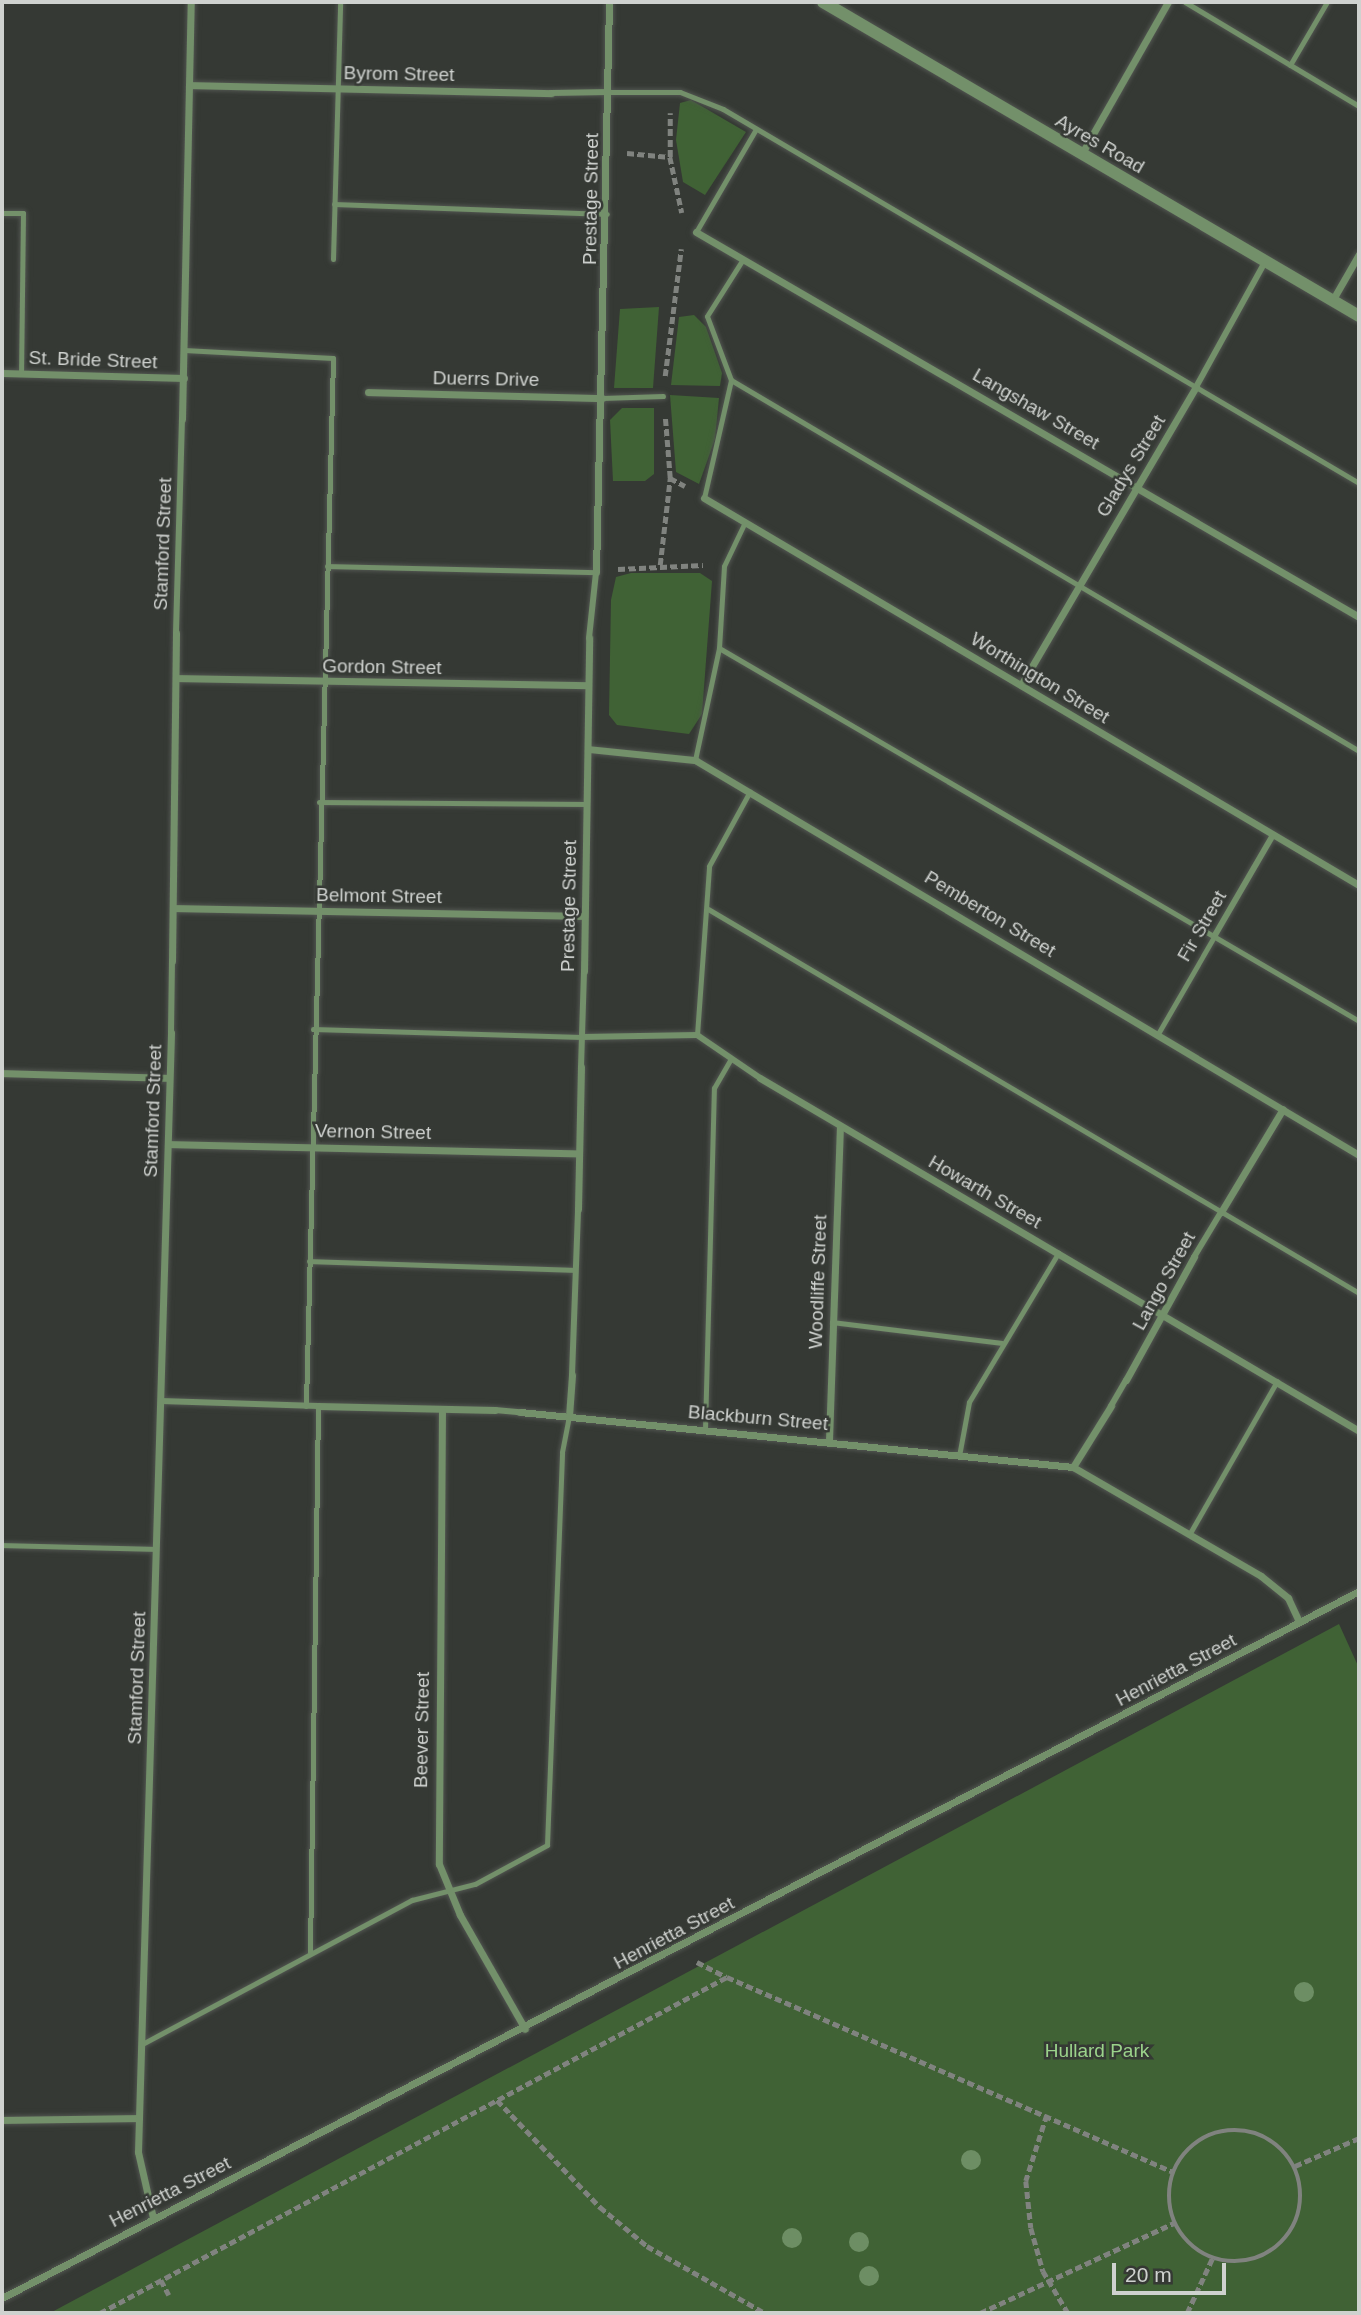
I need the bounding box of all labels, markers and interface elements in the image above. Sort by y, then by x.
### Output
street label: Byrom Street [343,62,455,86]
street label: Ayres Road [1051,109,1149,179]
street label: Prestage Street [578,133,604,265]
street label: St. Bride Street [28,346,158,374]
street label: Langshaw Street [969,363,1103,455]
street label: Duerrs Drive [432,367,540,391]
street label: Gladys Street [1092,411,1170,521]
street label: Stamford Street [149,477,177,611]
street label: Worthington Street [966,628,1114,728]
street label: Gordon Street [322,655,442,679]
street label: Prestage Street [556,840,582,972]
street label: Pemberton Street [920,866,1060,962]
street label: Belmont Street [316,884,442,908]
street label: Fir Street [1173,886,1231,966]
street label: Stamford Street [139,1044,167,1178]
street label: Vernon Street [315,1120,431,1144]
street label: Howarth Street [924,1150,1046,1234]
street label: Woodliffe Street [804,1214,832,1350]
street label: Lango Street [1128,1228,1200,1334]
street label: Blackburn Street [687,1401,829,1435]
street label: Stamford Street [123,1611,151,1745]
street label: Henrietta Street [1112,1629,1240,1711]
street label: Beever Street [410,1672,434,1788]
street label: Henrietta Street [610,1892,738,1974]
park label: Hullard Park [1045,2040,1149,2062]
street label: Henrietta Street [106,2152,234,2232]
scale bar [1116,2248,1230,2292]
text: 20 m [1125,2263,1172,2286]

